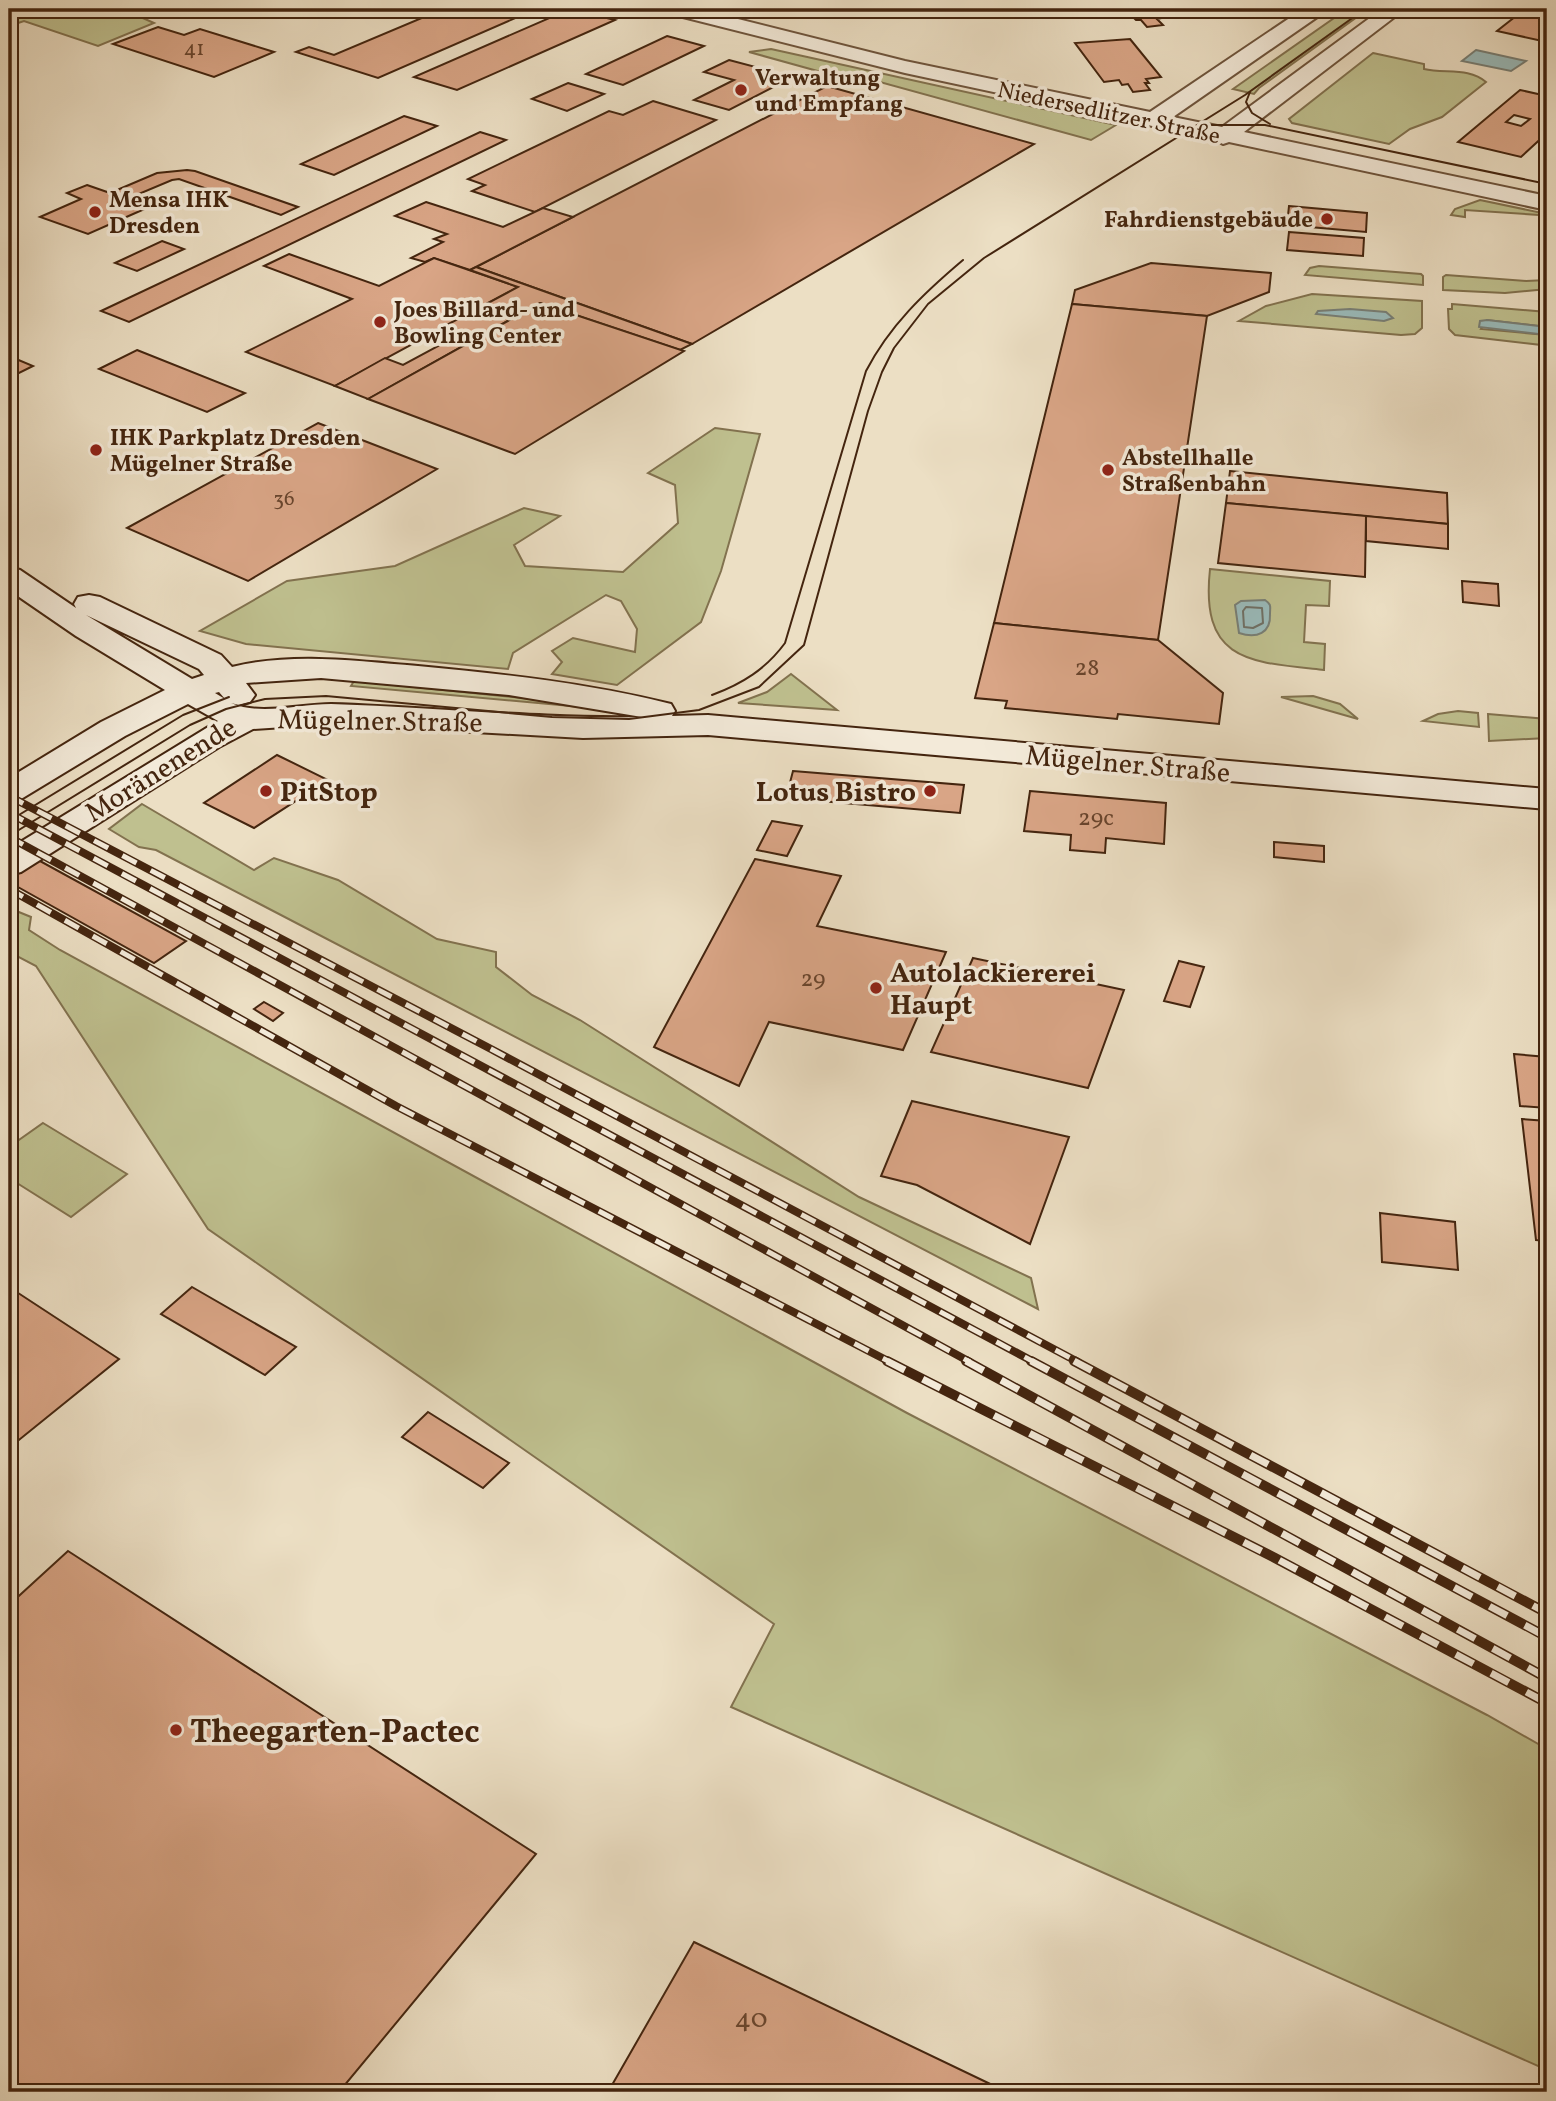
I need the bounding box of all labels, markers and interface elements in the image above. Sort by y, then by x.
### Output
house number: 41 [184,35,204,64]
place label: Verwaltung und Empfang [755,63,903,121]
street label: Niedersedlitzer Straße [994,75,1223,153]
marker: Verwaltung und Empfang [733,82,749,98]
place label: Mensa IHK Dresden [109,185,229,243]
marker: Mensa IHK Dresden [87,204,103,220]
place label: Fahrdienstgebäude [1104,205,1313,237]
marker: Fahrdienstgebäude [1319,211,1335,227]
place label: Joes Billard- und Bowling Center [393,295,575,353]
marker: Joes Billard- und Bowling Center [372,314,388,330]
place label: IHK Parkplatz Dresden Mügelner Straße [110,423,361,481]
marker: IHK Parkplatz Dresden Mügelner Straße [88,442,104,458]
place label: Abstellhalle Straßenbahn [1122,443,1266,501]
marker: Abstellhalle Straßenbahn [1100,462,1116,478]
house number: 36 [273,485,295,514]
house number: 28 [1074,652,1100,686]
street label: Mügelner Straße [277,701,483,744]
street label: Moränenende [78,709,245,833]
street label: Mügelner Straße [1024,737,1232,794]
place label: PitStop [280,774,378,813]
place label: Lotus Bistro [756,774,916,813]
marker: PitStop [258,783,274,799]
marker: Lotus Bistro [922,783,938,799]
house number: 29c [1078,802,1114,836]
place label: Autolackiererei Haupt [890,955,1096,1026]
house number: 29 [800,963,826,997]
marker: Autolackiererei Haupt [868,980,884,996]
place label: Theegarten-Pactec [190,1711,480,1757]
marker: Theegarten-Pactec [168,1722,184,1738]
house number: 40 [735,2000,767,2039]

